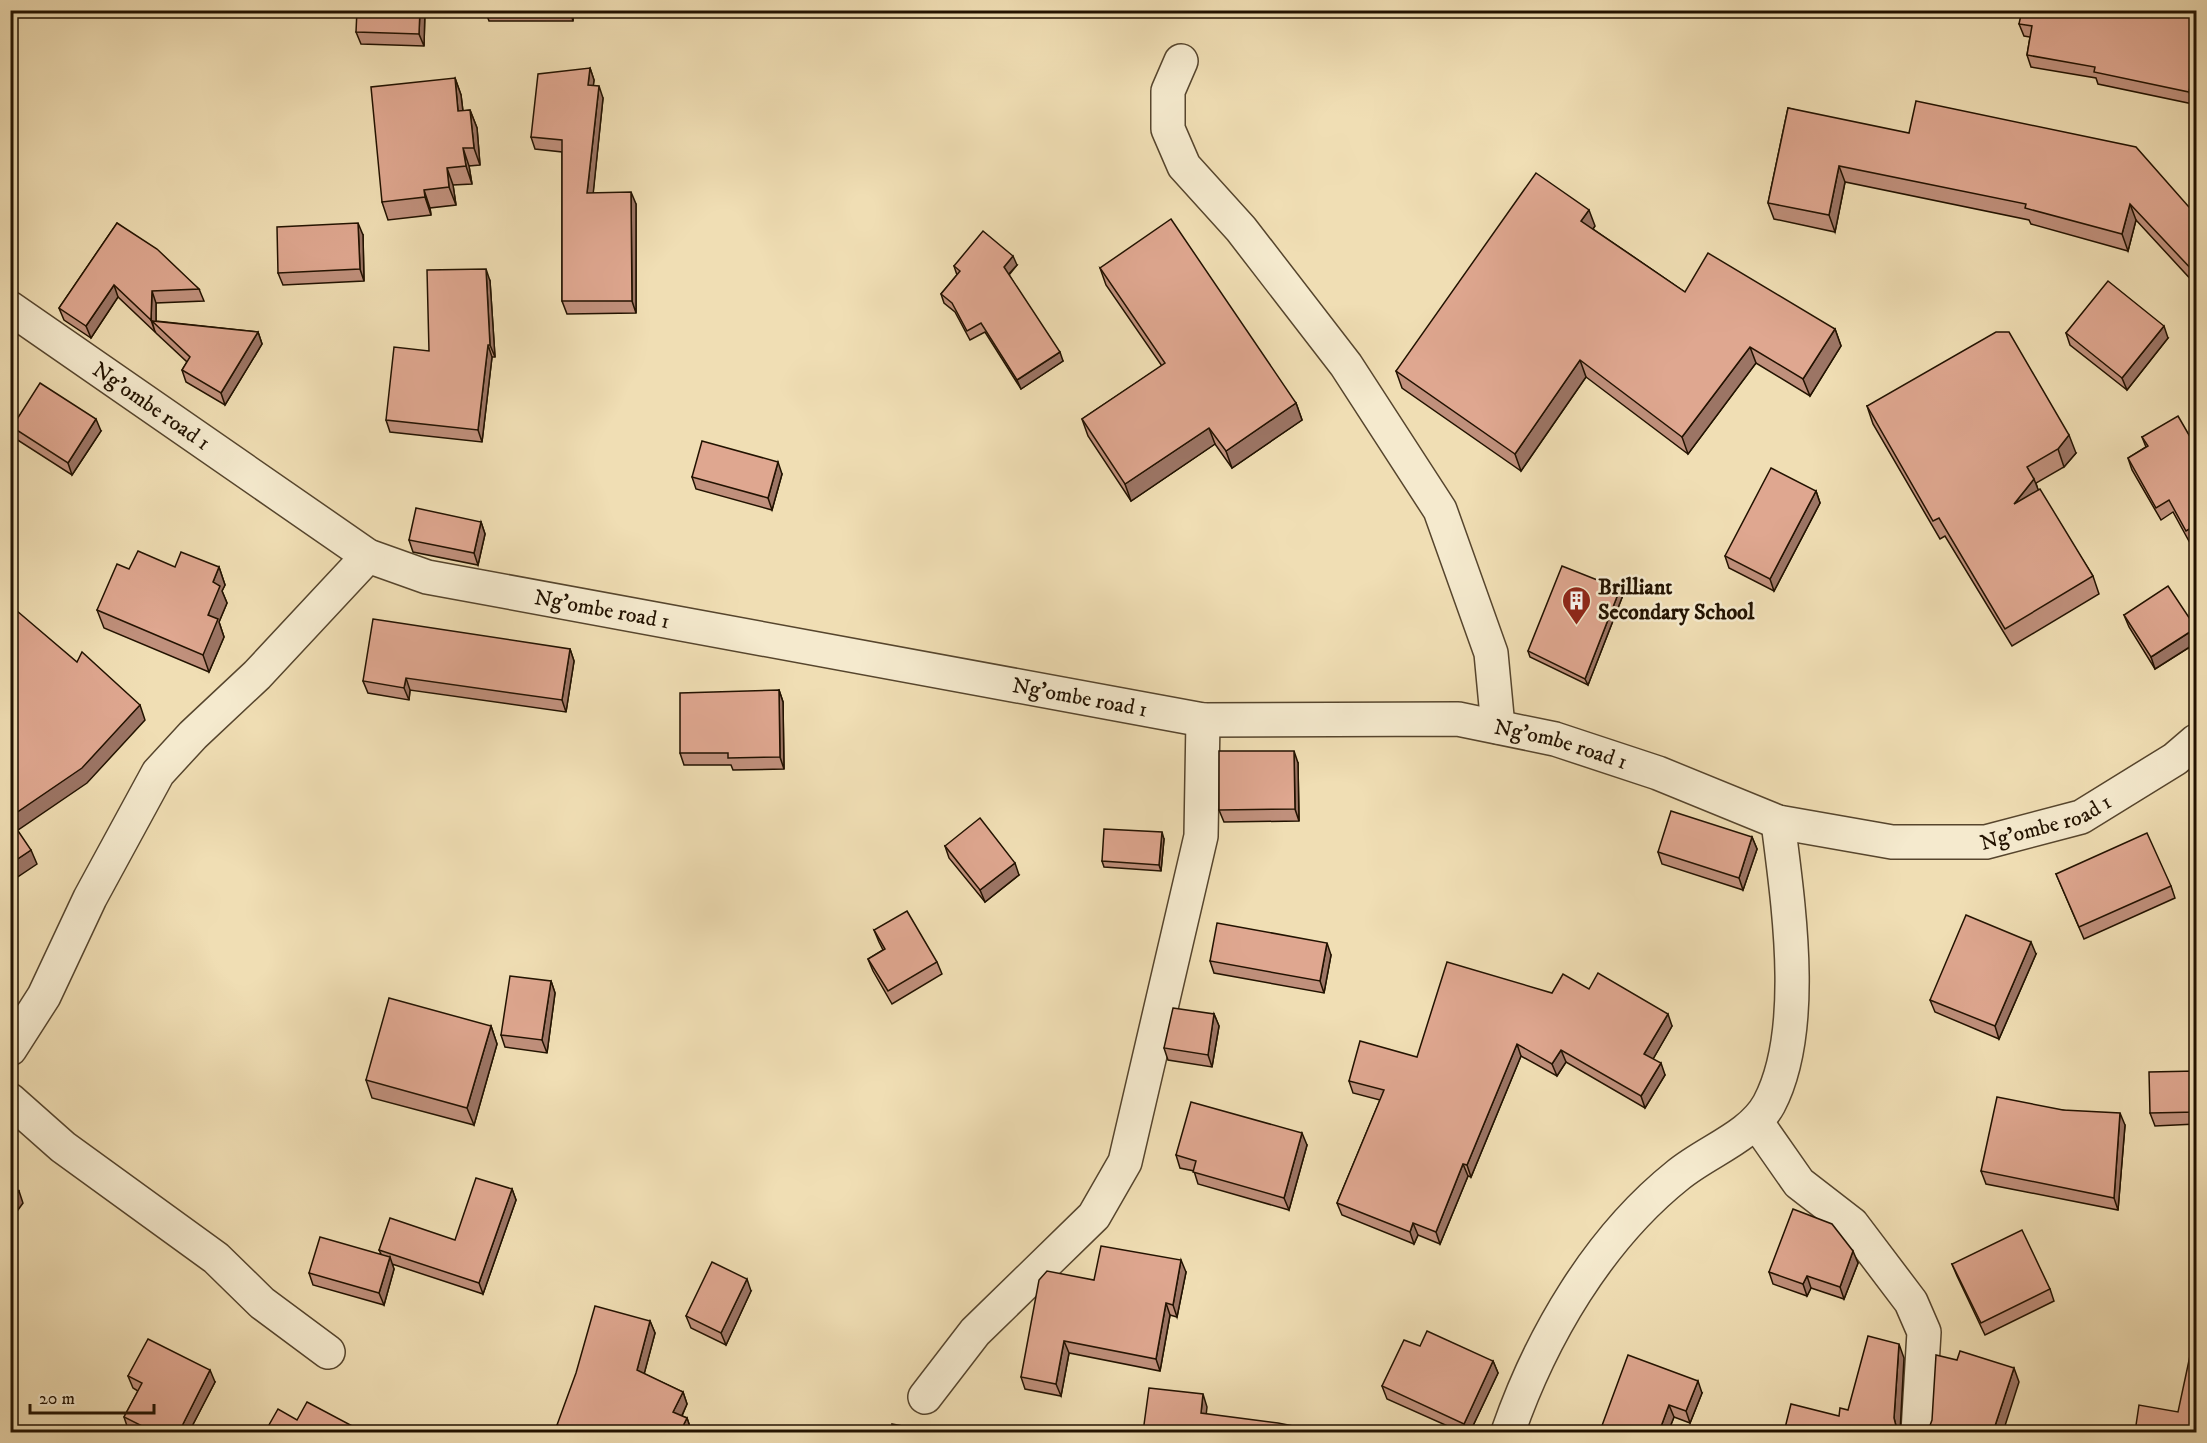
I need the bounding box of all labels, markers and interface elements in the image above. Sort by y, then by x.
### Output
street label: Ng’ombe road 1 [87,356,215,456]
place label: Brilliant Secondary School [1598,574,1755,626]
street label: Ng’ombe road 1 [532,584,672,635]
building icon: Brilliant Secondary School [1561,584,1593,626]
street label: Ng’ombe road 1 [1010,672,1150,723]
street label: Ng’ombe road 1 [1492,713,1631,775]
street label: Ng’ombe road 1 [1977,788,2116,856]
scale bar [30,1377,154,1415]
text: 20 m [39,1388,75,1410]

